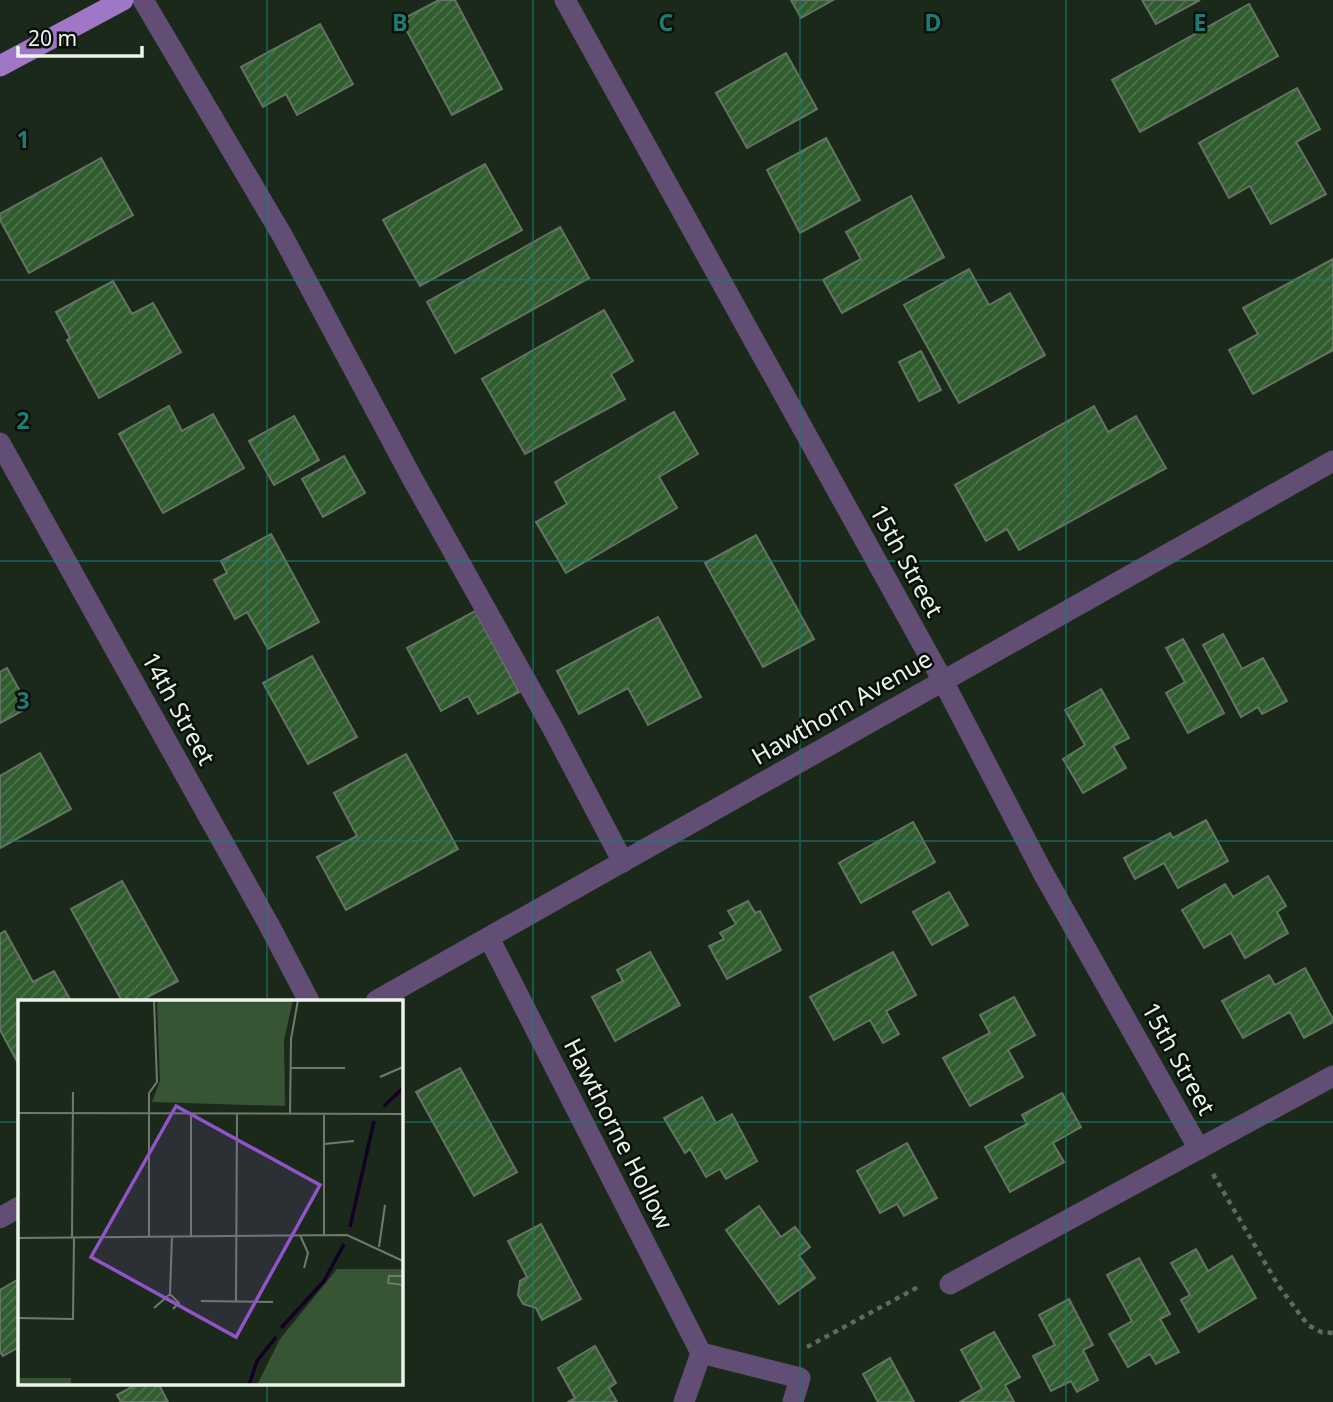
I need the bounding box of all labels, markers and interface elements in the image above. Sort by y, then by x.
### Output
text: B [392,6,408,38]
text: C [659,6,674,38]
text: D [925,6,941,38]
text: E [1194,6,1206,38]
scale bar [18,14,142,58]
text: 20 m [28,24,77,52]
text: 1 [16,123,30,155]
text: 2 [16,404,30,436]
street label: 15th Street [863,498,952,623]
street label: Hawthorn Avenue [745,642,938,772]
street label: 14th Street [135,646,224,771]
text: 3 [16,684,30,716]
street label: 15th Street [1135,996,1224,1121]
inset map [18,1000,402,1384]
street label: Hawthorne Hollow [557,1032,682,1235]

